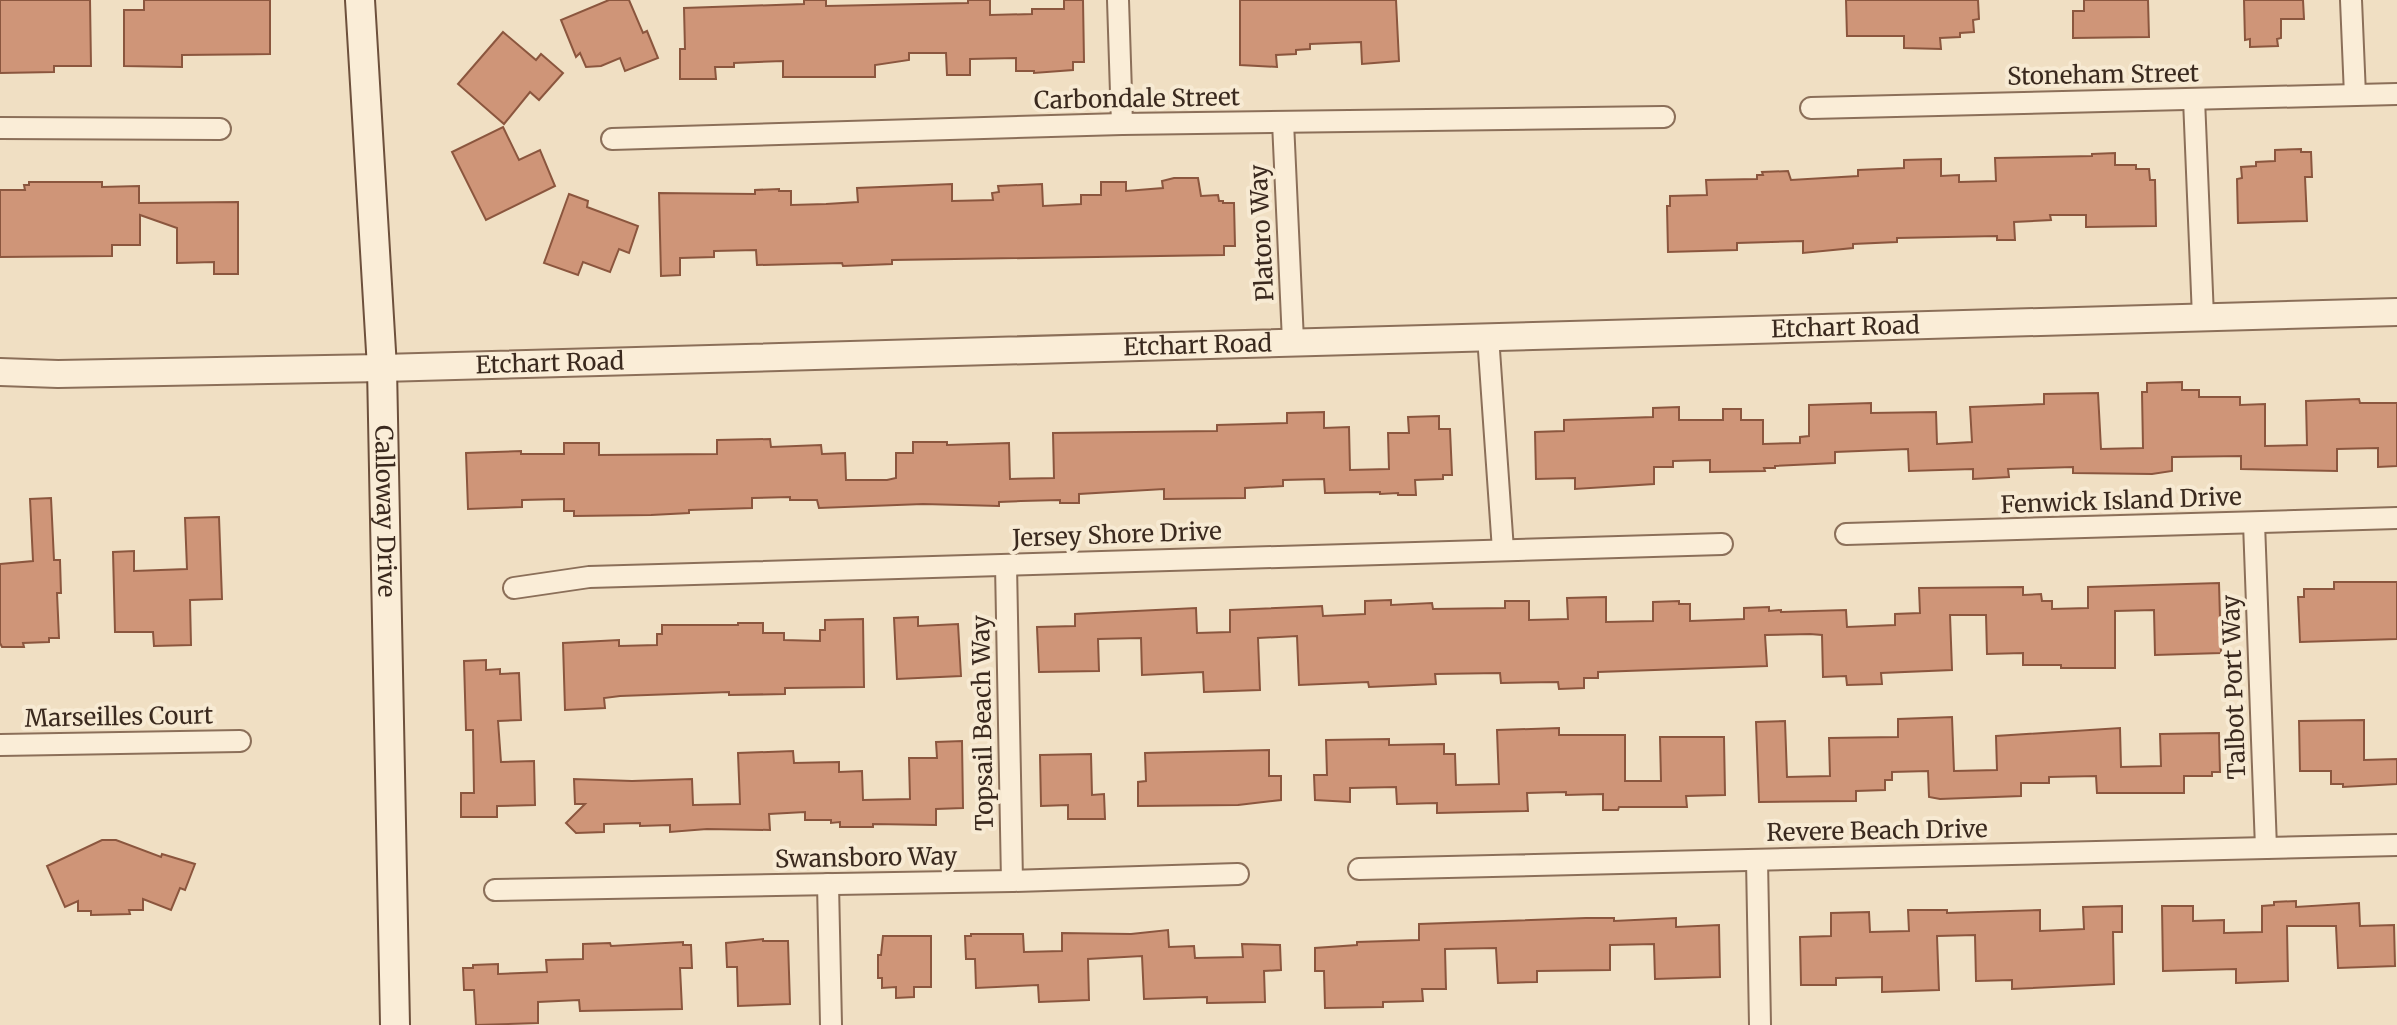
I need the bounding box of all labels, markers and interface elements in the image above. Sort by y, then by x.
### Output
street label: Stoneham Street [2007,57,2200,92]
street label: Carbondale Street [1034,81,1241,116]
street label: Platoro Way [1242,164,1281,302]
street label: Etchart Road [1771,309,1920,344]
street label: Etchart Road [1123,327,1272,362]
street label: Etchart Road [475,345,625,380]
street label: Calloway Drive [368,425,403,598]
street label: Fenwick Island Drive [2000,481,2242,520]
street label: Jersey Shore Drive [1011,515,1222,554]
street label: Talbot Port Way [2215,594,2252,780]
street label: Topsail Beach Way [965,615,1000,831]
street label: Marseilles Court [24,699,214,734]
street label: Revere Beach Drive [1766,813,1988,848]
street label: Swansboro Way [775,840,957,875]

